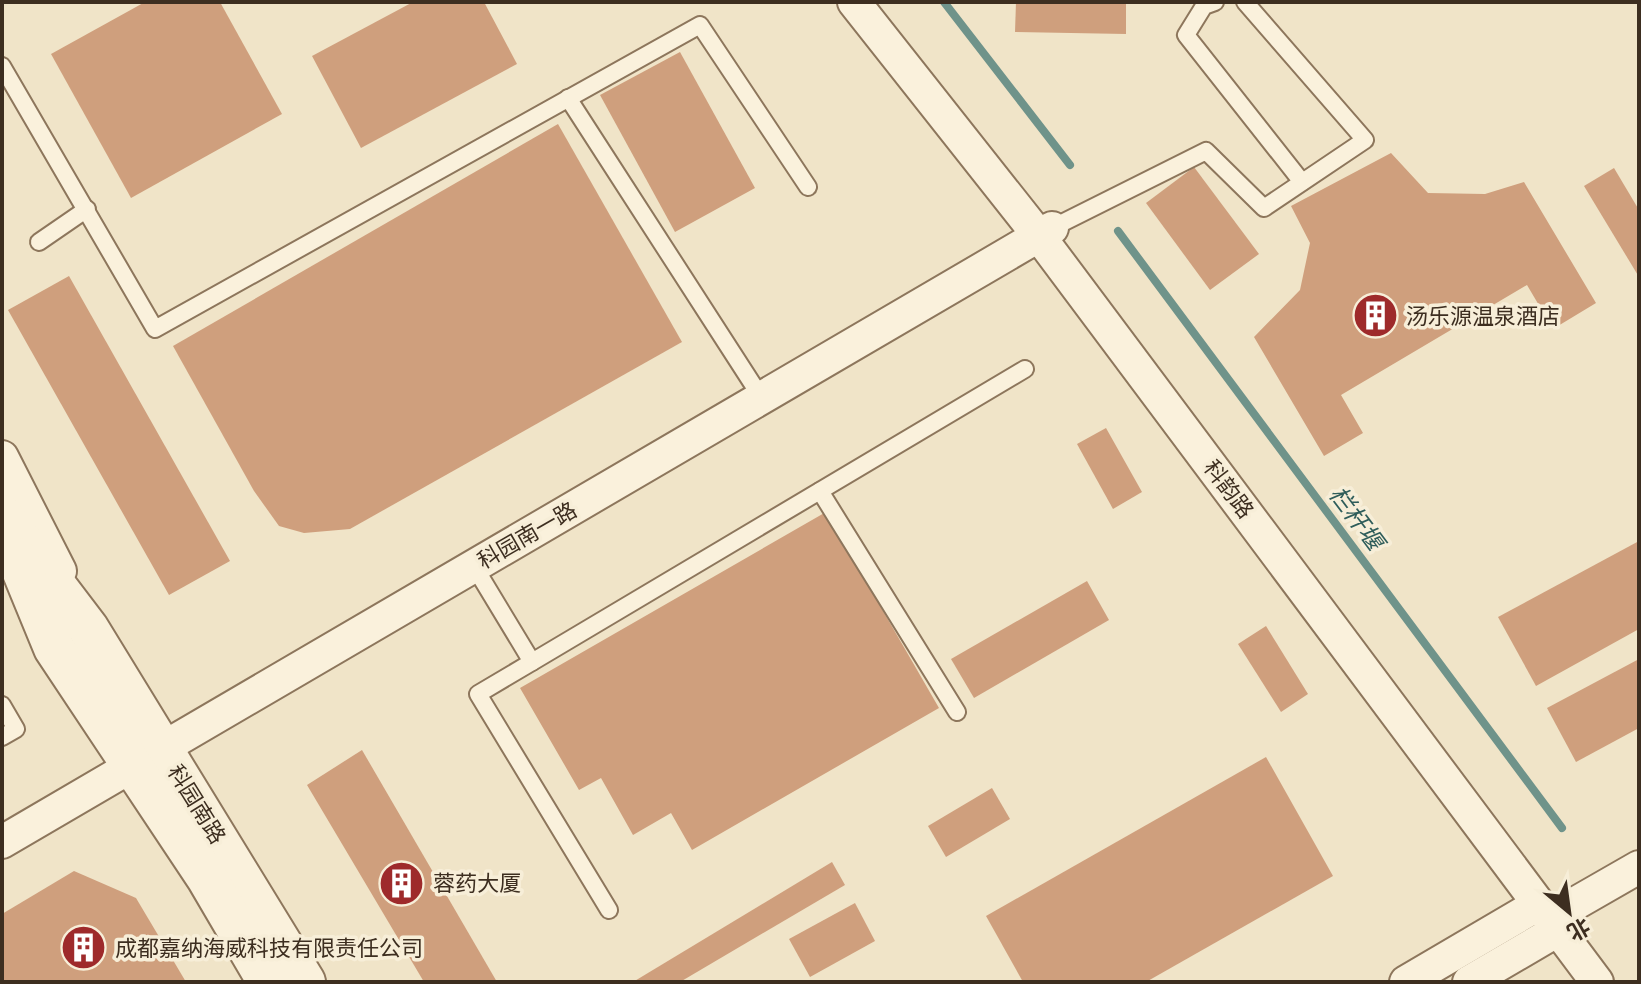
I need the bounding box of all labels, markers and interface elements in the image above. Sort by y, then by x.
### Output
building icon: 汤乐源温泉酒店 [1351,292,1399,340]
place label: 汤乐源温泉酒店 [1406,300,1560,330]
street label: 科韵路 [1198,453,1262,524]
water label: 栏杆堰 [1322,478,1394,559]
street label: 科园南一路 [471,494,582,575]
street label: 科园南路 [162,758,234,849]
building icon: 蓉药大厦 [378,859,426,907]
place label: 蓉药大厦 [433,867,521,897]
north arrow [1529,872,1609,952]
text: 北 [1562,912,1596,949]
building icon: 成都嘉纳海威科技有限责任公司 [60,924,108,972]
place label: 成都嘉纳海威科技有限责任公司 [115,932,423,962]

